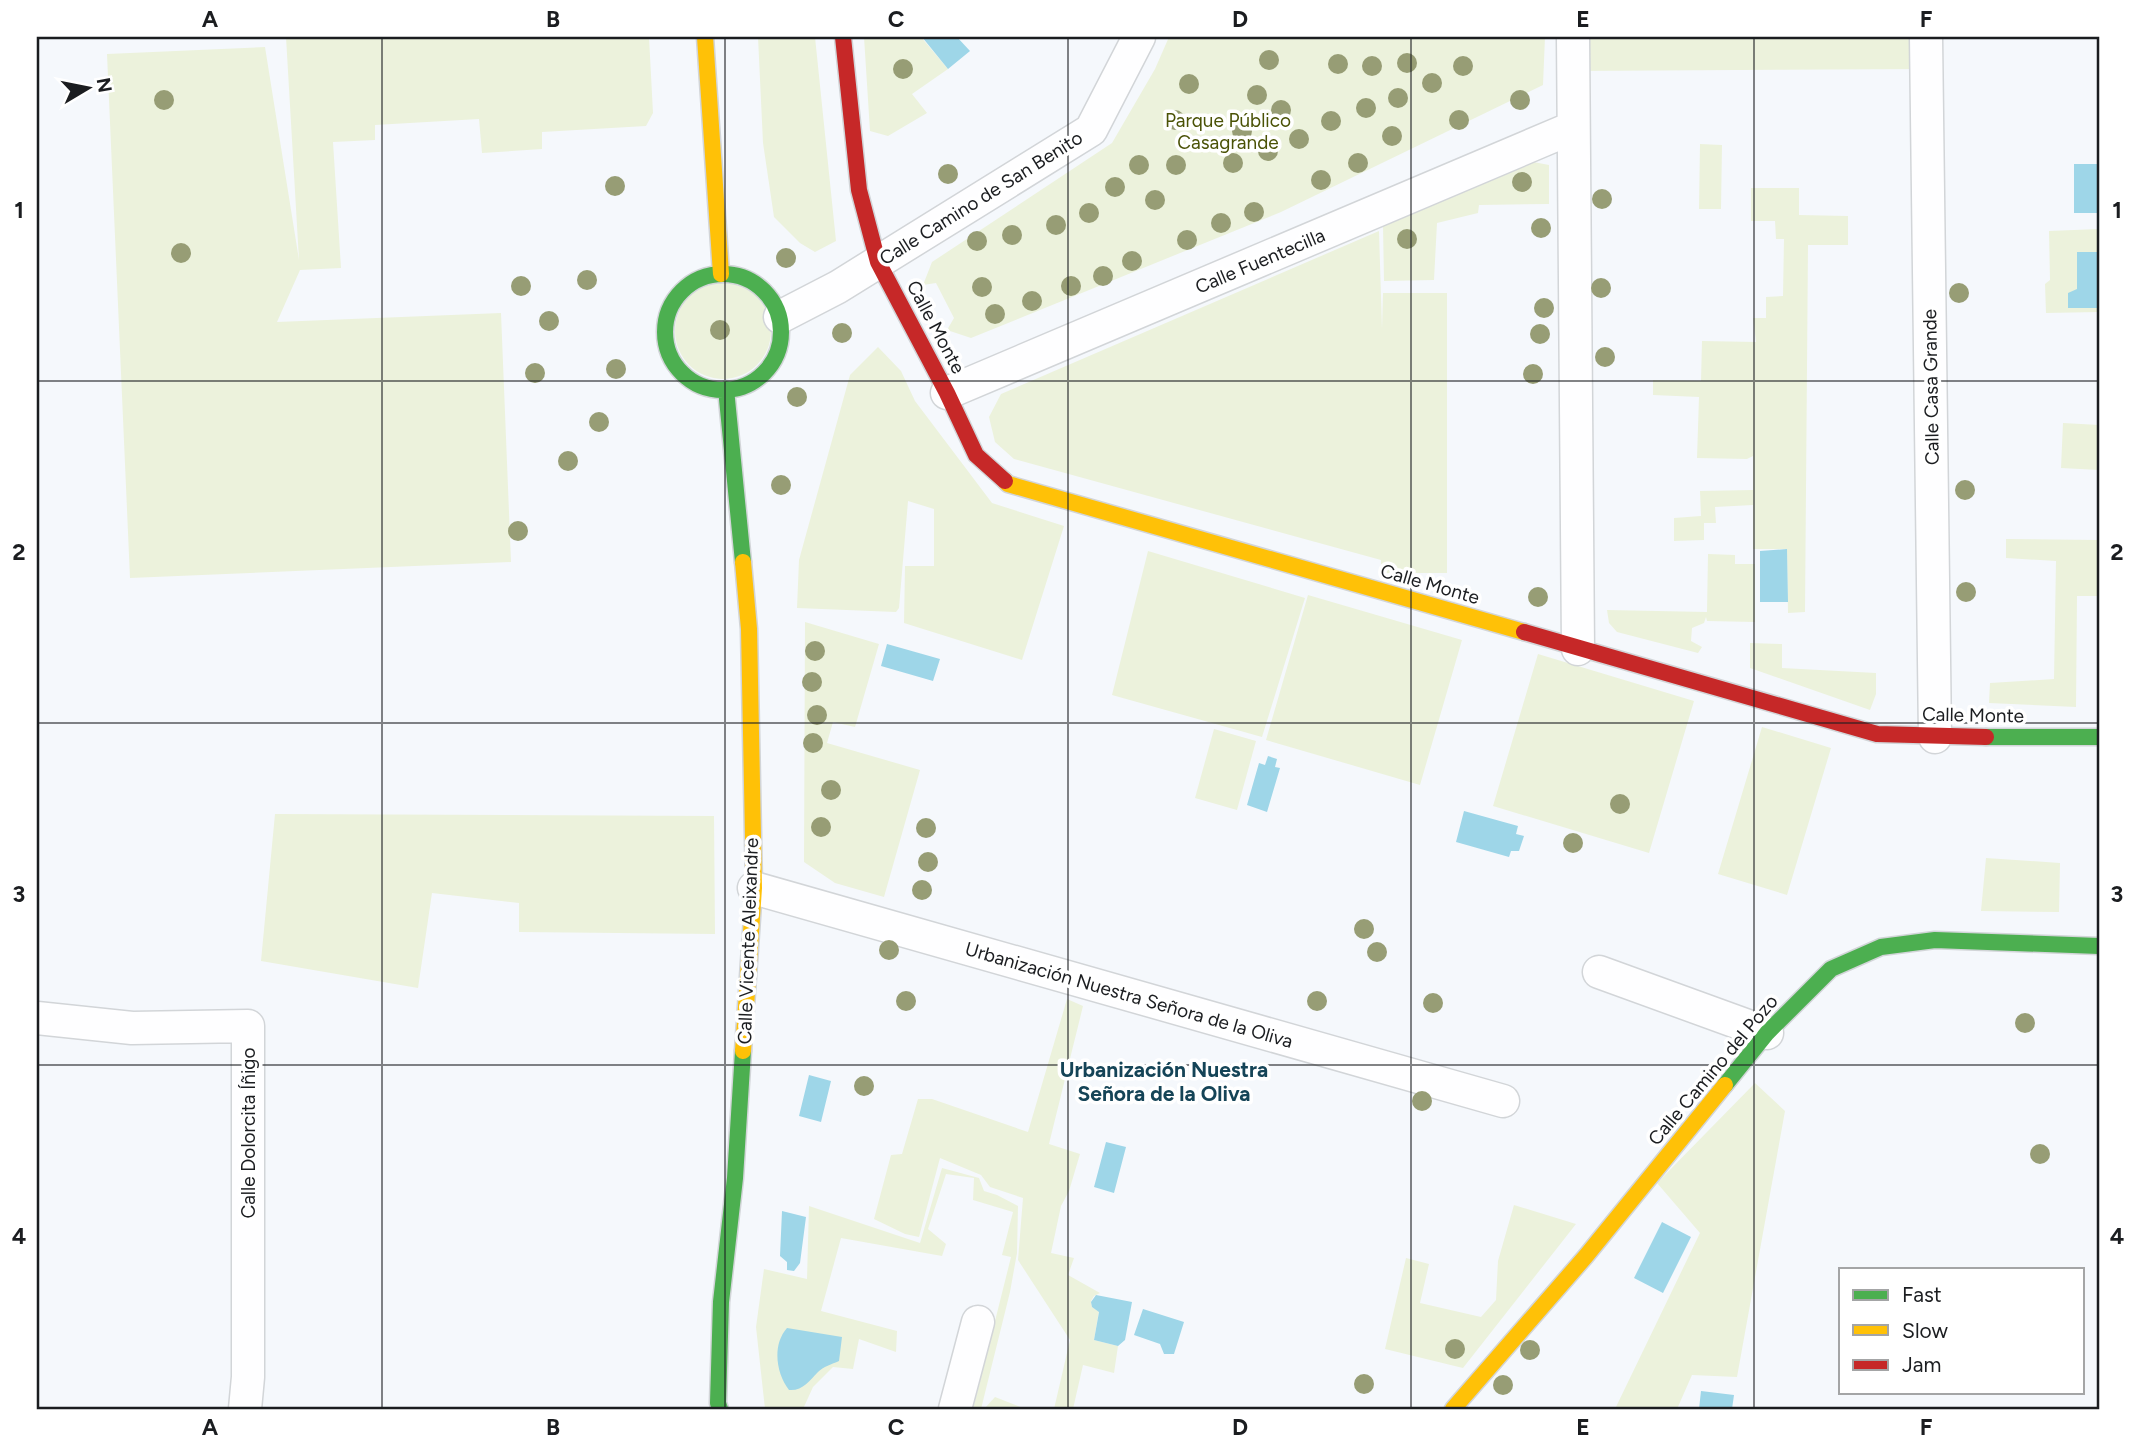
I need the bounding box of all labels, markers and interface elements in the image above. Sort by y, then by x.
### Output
text: A [202,5,219,33]
text: B [546,5,560,33]
text: C [888,5,905,33]
text: D [1232,5,1248,33]
text: E [1576,5,1590,33]
text: F [1920,5,1933,33]
north arrow [52,52,122,122]
text: N [92,76,117,94]
park label: Parque Público Casagrande [1165,109,1291,154]
street label: Calle Camino de San Benito [875,126,1087,270]
text: 1 [14,196,24,224]
text: 1 [2112,196,2122,224]
street label: Calle Fuentecilla [1192,223,1328,299]
street label: Calle Monte [902,277,970,377]
street label: Calle Casa Grande [1918,309,1944,465]
text: 2 [12,538,26,566]
text: 2 [2110,538,2124,566]
street label: Calle Monte [1378,559,1482,609]
street label: Calle Monte [1922,703,2024,727]
street label: Calle Vicente Aleixandre [733,837,763,1045]
text: 3 [13,880,25,908]
text: 3 [2111,880,2123,908]
street label: Urbanización Nuestra Señora de la Oliva [962,937,1296,1053]
street label: Calle Camino del Pozo [1643,990,1783,1150]
street label: Calle Dolorcita Íñigo [237,1047,260,1219]
district label: Urbanización Nuestra Señora de la Oliva [1060,1057,1268,1106]
text: 4 [12,1222,26,1250]
text: 4 [2110,1222,2124,1250]
legend [1839,1268,2084,1394]
text: Fast [1902,1282,1942,1307]
text: Slow [1902,1318,1948,1343]
text: Jam [1902,1352,1941,1377]
text: A [202,1413,219,1441]
text: B [546,1413,560,1441]
text: C [888,1413,905,1441]
text: D [1232,1413,1248,1441]
text: E [1576,1413,1590,1441]
text: F [1920,1413,1933,1441]

